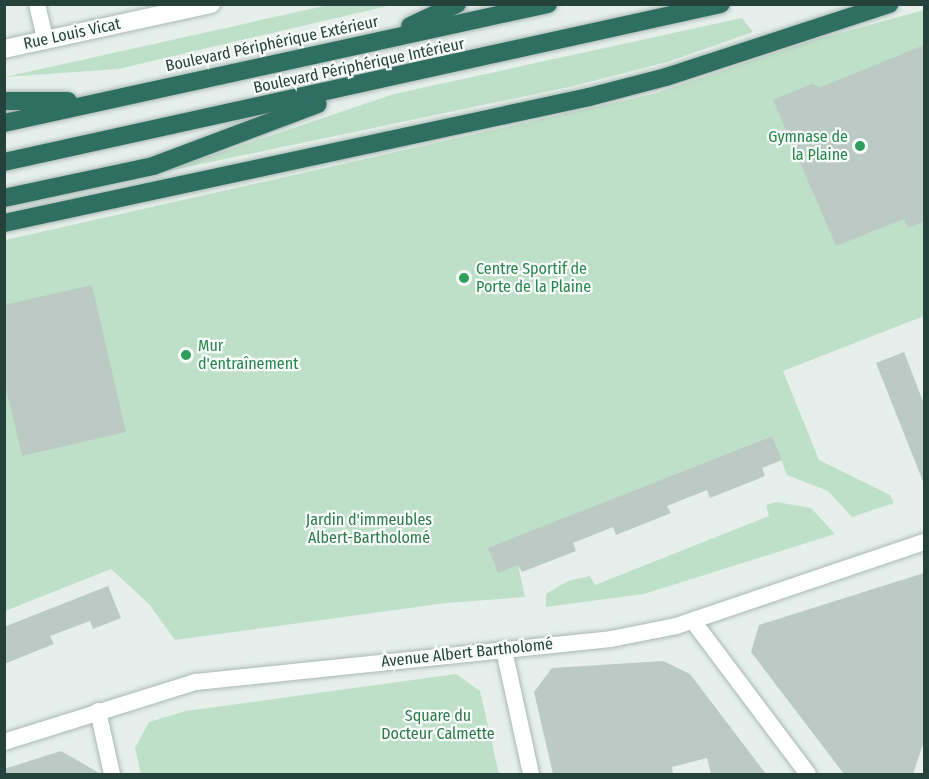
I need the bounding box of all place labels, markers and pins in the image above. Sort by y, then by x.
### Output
place label: Gymnase de la Plaine [768,127,848,165]
marker: Gymnase de la Plaine [853,139,867,153]
place label: Centre Sportif de Porte de la Plaine [476,259,591,297]
marker: Centre Sportif de Porte de la Plaine [457,271,471,285]
place label: Mur d'entraînement [198,336,298,374]
marker: Mur d'entraînement [179,348,193,362]

